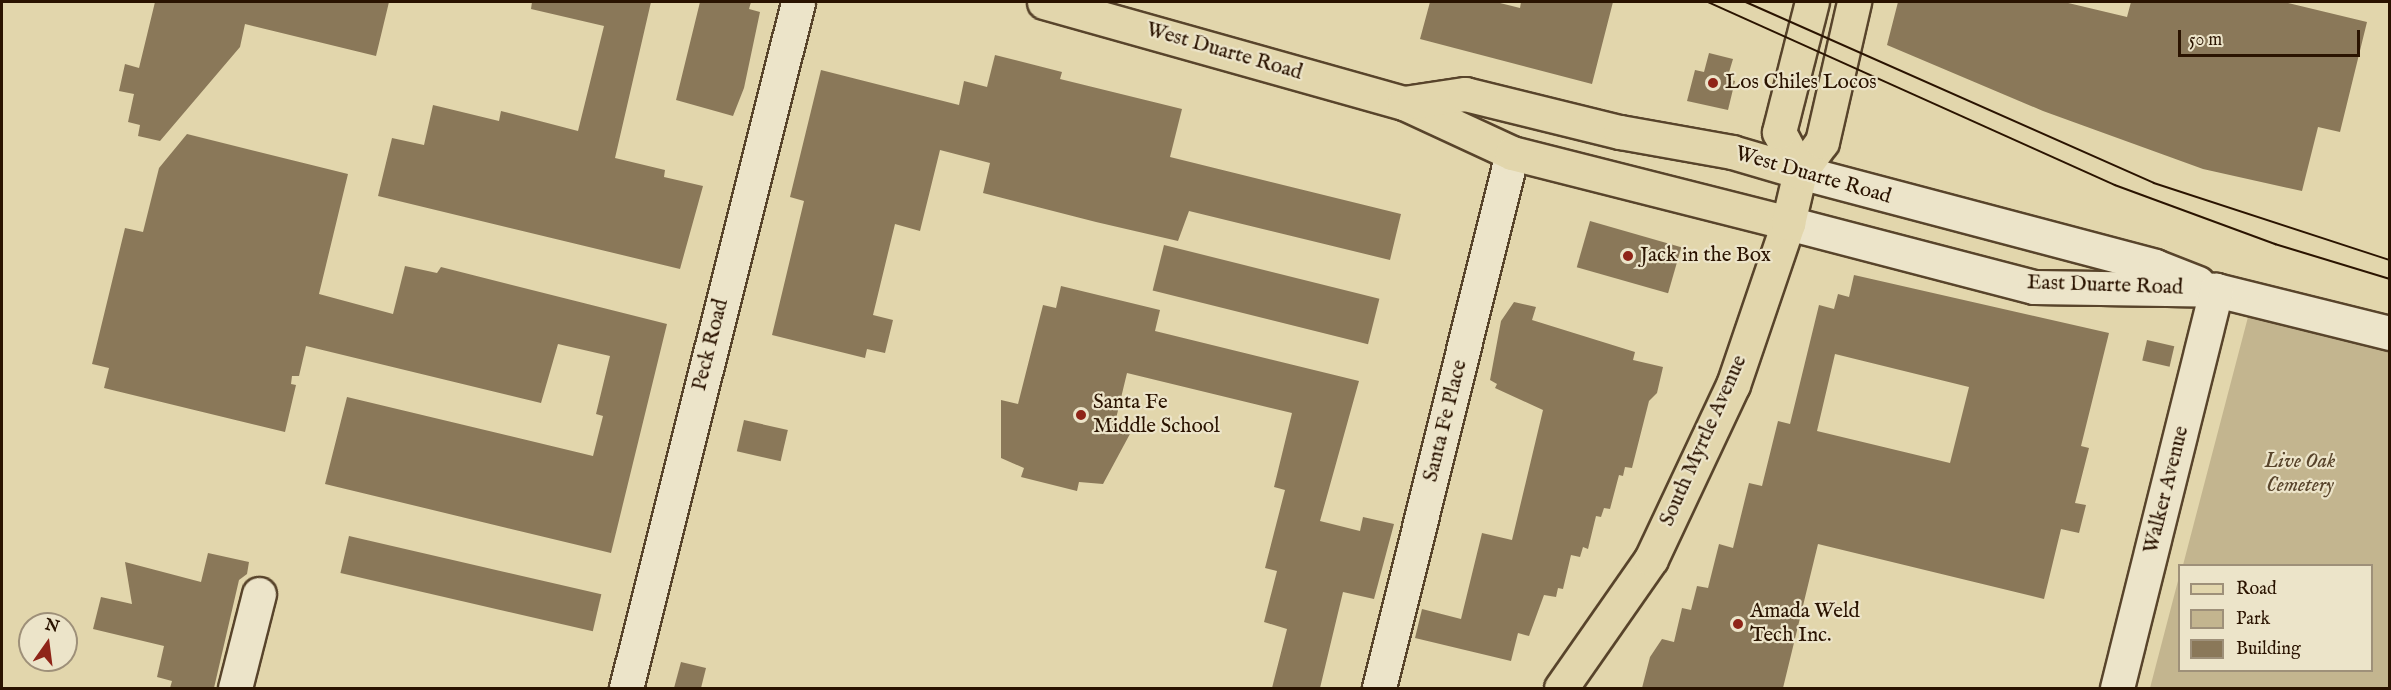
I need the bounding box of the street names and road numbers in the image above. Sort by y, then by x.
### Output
street label: West Duarte Road [1143,18,1305,86]
street label: West Duarte Road [1732,142,1894,210]
street label: East Duarte Road [2026,271,2184,301]
street label: Peck Road [687,296,735,394]
street label: South Myrtle Avenue [1655,352,1753,530]
street label: Santa Fe Place [1419,357,1473,485]
street label: Walker Avenue [2139,424,2195,556]

